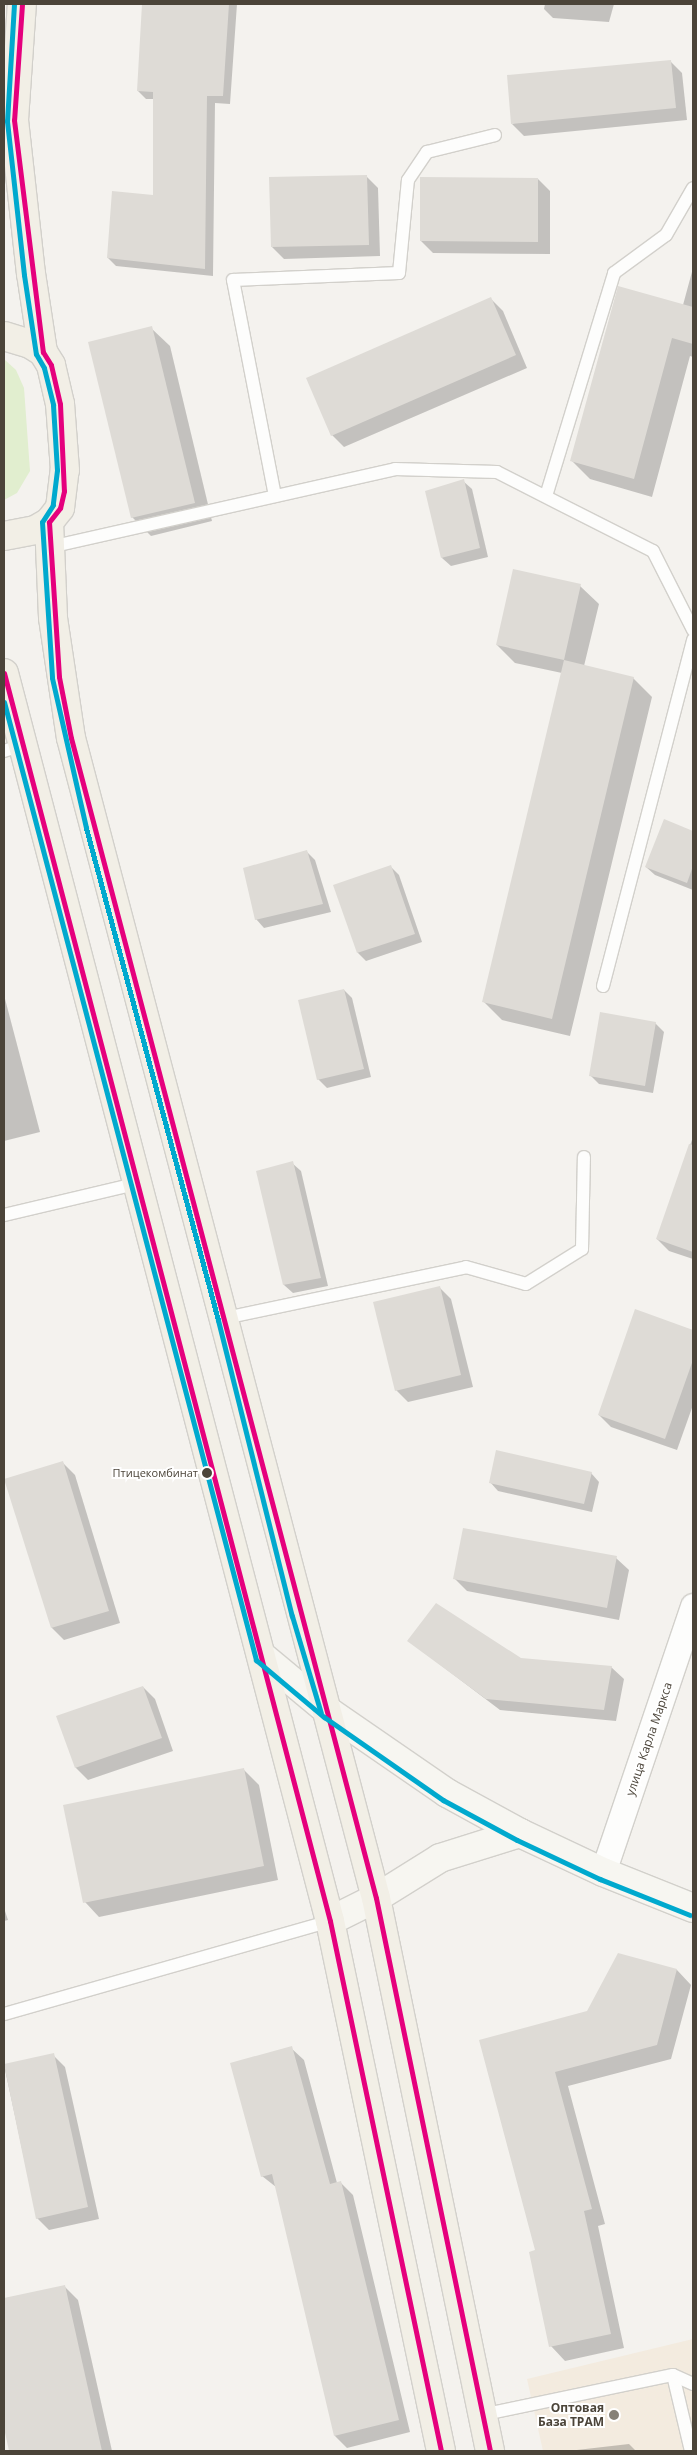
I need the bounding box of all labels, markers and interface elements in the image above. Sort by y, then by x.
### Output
place label: Птицекомбинат [113,1466,198,1480]
marker: Птицекомбинат [202,1468,212,1478]
street label: улица Карла Маркса [623,1680,675,1798]
place label: Оптовая База ТРАМ [538,2401,604,2429]
marker: Оптовая База ТРАМ [608,2409,620,2421]

